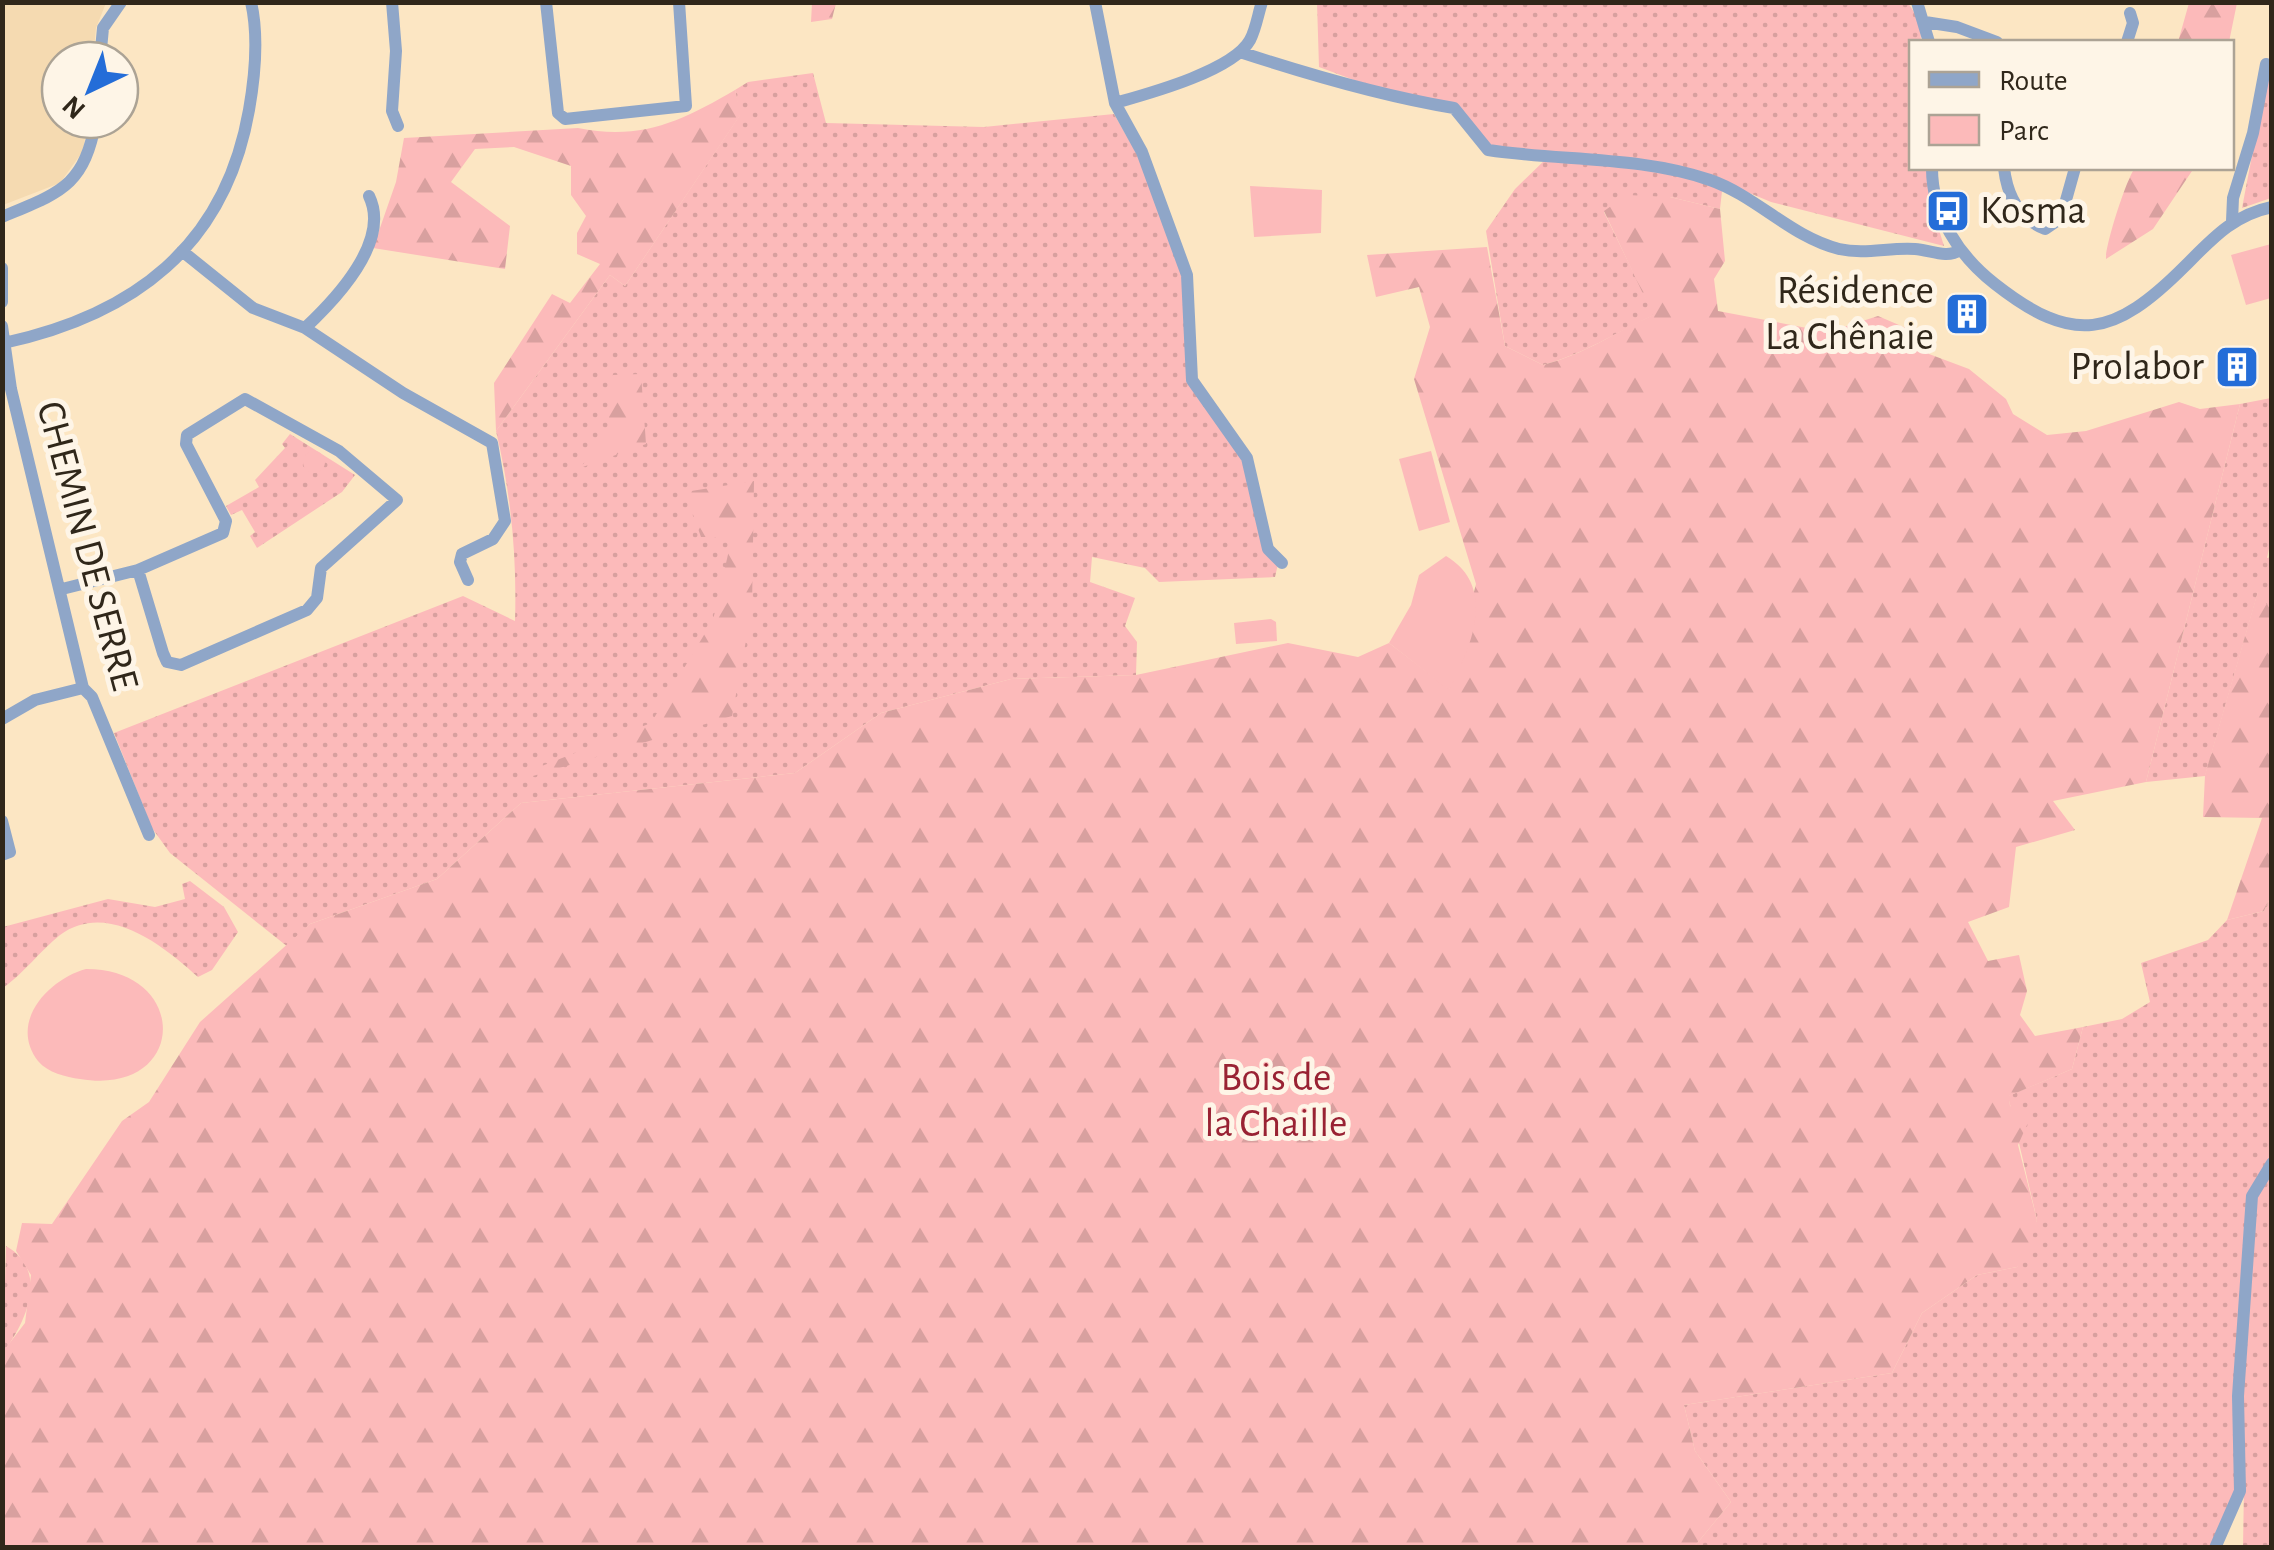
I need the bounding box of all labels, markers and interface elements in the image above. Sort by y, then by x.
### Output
north arrow [40,40,140,140]
legend [1909,40,2234,170]
text: Route [1999,66,2068,96]
text: N [58,90,91,124]
text: Parc [1999,116,2049,146]
bus stop icon: Kosma [1925,188,1971,234]
place label: Kosma [1980,191,2086,231]
place label: Résidence La Chênaie [1765,271,1934,357]
building icon: Résidence La Chênaie [1944,291,1990,337]
building icon: Prolabor [2214,344,2260,390]
place label: Prolabor [2070,347,2204,387]
street label: CHEMIN DE SERRE [29,397,145,695]
park label: Bois de la Chaille [1205,1058,1347,1144]

